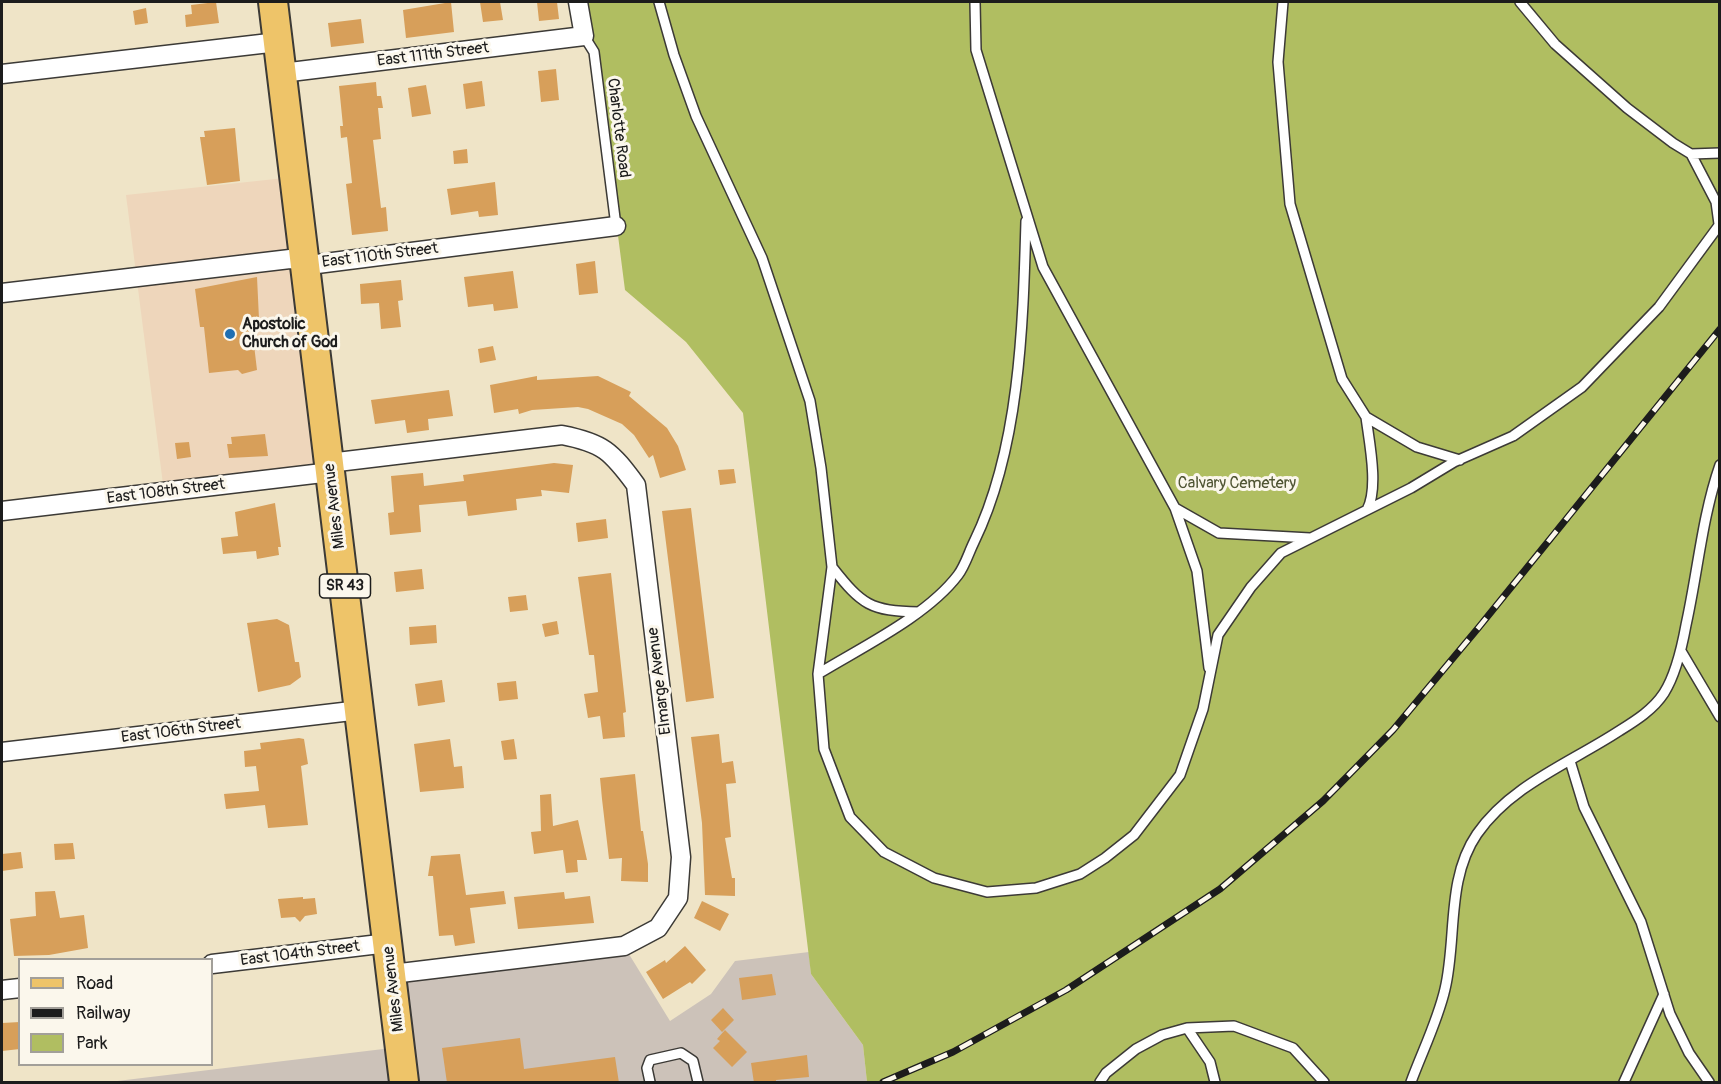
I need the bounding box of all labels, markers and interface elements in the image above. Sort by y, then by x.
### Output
street label: East 111th Street [376,39,490,71]
street label: Charlotte Road [602,77,634,179]
street label: East 110th Street [321,239,439,273]
place label: Apostolic Church of God [242,315,338,353]
marker: Apostolic Church of God [223,327,237,341]
street label: Miles Avenue [320,462,350,550]
park label: Calvary Cemetery [1178,474,1296,494]
street label: East 108th Street [106,475,226,509]
road number: SR 43 [320,574,370,598]
street label: Elmarge Avenue [644,626,676,736]
street label: East 106th Street [120,714,242,748]
street label: East 104th Street [239,937,361,971]
street label: Miles Avenue [379,945,409,1033]
legend [18,958,213,1066]
text: Road [76,972,113,995]
text: Railway [76,1002,131,1025]
text: Park [76,1032,108,1055]

